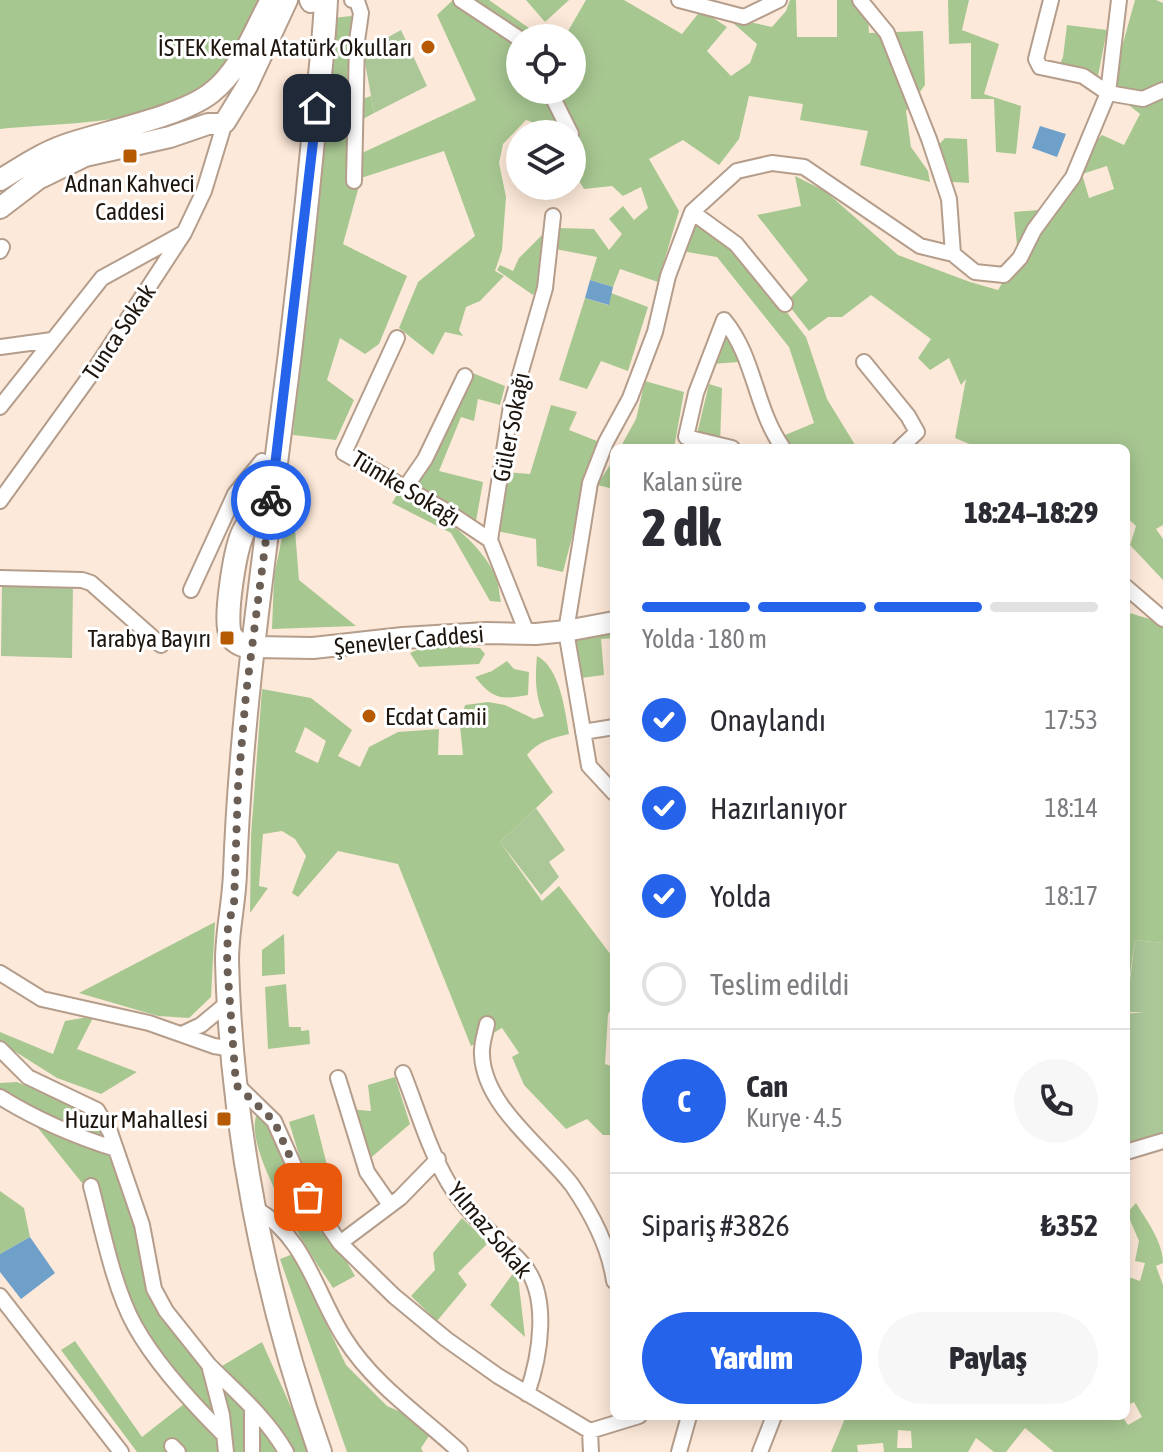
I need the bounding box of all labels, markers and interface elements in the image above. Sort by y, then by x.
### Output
map controls [506,24,586,200]
button: locate [506,24,586,104]
place label: İSTEK Kemal Atatürk Okulları [158,34,412,61]
marker: İSTEK Kemal Atatürk Okulları [419,38,437,56]
pin [283,74,351,142]
icon: home [295,86,339,130]
button: layers [506,120,586,200]
marker: Adnan Kahveci Caddesi [121,147,139,165]
place label: Adnan Kahveci Caddesi [65,170,195,225]
street label: Tunca Sokak [77,279,161,385]
street label: Güler Sokağı [487,370,535,484]
street label: Tümke Sokağı [347,445,465,531]
courier [231,460,311,540]
text: Kalan süre [642,467,743,497]
icon: bike [249,478,293,522]
text: 18:24–18:29 [964,495,1098,529]
text: 2 dk [642,497,721,557]
street label: Şenevler Caddesi [333,620,485,660]
text: Yolda · 180 m [642,624,767,654]
place label: Tarabya Bayırı [87,625,211,652]
marker: Tarabya Bayırı [218,629,236,647]
icon: check [642,698,686,742]
place label: Ecdat Camii [385,703,487,730]
text: Onaylandı [710,703,826,737]
text: 17:53 [1044,705,1098,735]
marker: Ecdat Camii [360,707,378,725]
icon: check [642,786,686,830]
text: Hazırlanıyor [710,791,846,825]
text: 18:14 [1044,793,1098,823]
icon: check [642,874,686,918]
text: Yolda [710,879,771,913]
text: 18:17 [1044,881,1098,911]
text: Teslim edildi [710,967,850,1001]
button: phone [1014,1059,1098,1143]
text: Can [746,1069,788,1103]
text: C [677,1084,691,1118]
text: Kurye · 4.5 [746,1103,843,1133]
place label: Huzur Mahallesi [64,1106,208,1133]
marker: Huzur Mahallesi [215,1110,233,1128]
pin [274,1163,342,1231]
icon: bag [286,1175,330,1219]
street label: Yılmaz Sokak [442,1177,538,1283]
text: Sipariş #3826 [642,1208,790,1242]
text: ₺352 [1041,1208,1098,1242]
button: Yardım [642,1312,862,1404]
button: Paylaş [878,1312,1098,1404]

